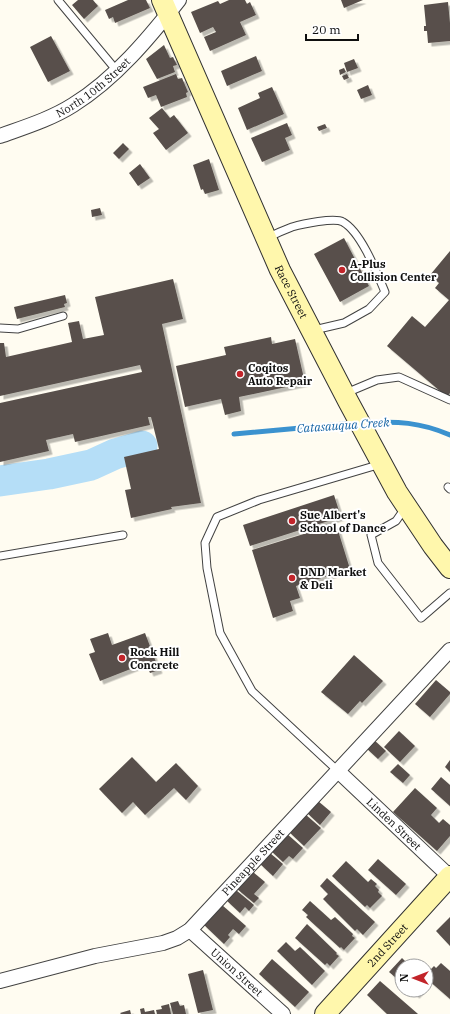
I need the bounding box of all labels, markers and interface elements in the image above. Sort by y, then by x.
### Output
scale bar [306,16,358,42]
text: 20 m [312,22,341,37]
street label: North 10th Street [53,54,133,120]
place label: A-Plus Collision Center [350,257,437,284]
street label: Race Street [272,263,311,321]
marker: A-Plus Collision Center [337,265,347,275]
place label: Coqitos Auto Repair [248,361,313,388]
marker: Coqitos Auto Repair [235,369,245,379]
water label: Catasauqua Creek [296,414,391,436]
place label: Sue Albert's School of Dance [300,508,386,535]
marker: Sue Albert's School of Dance [287,516,297,526]
place label: DND Market & Deli [300,565,366,592]
marker: DND Market & Deli [287,573,297,583]
place label: Rock Hill Concrete [130,645,180,672]
marker: Rock Hill Concrete [117,653,127,663]
street label: Linden Street [364,795,424,853]
street label: Pineapple Street [219,826,287,898]
street label: 2nd Street [364,920,411,970]
street label: Union Street [208,945,266,999]
north arrow [394,958,434,998]
text: N [397,973,411,982]

